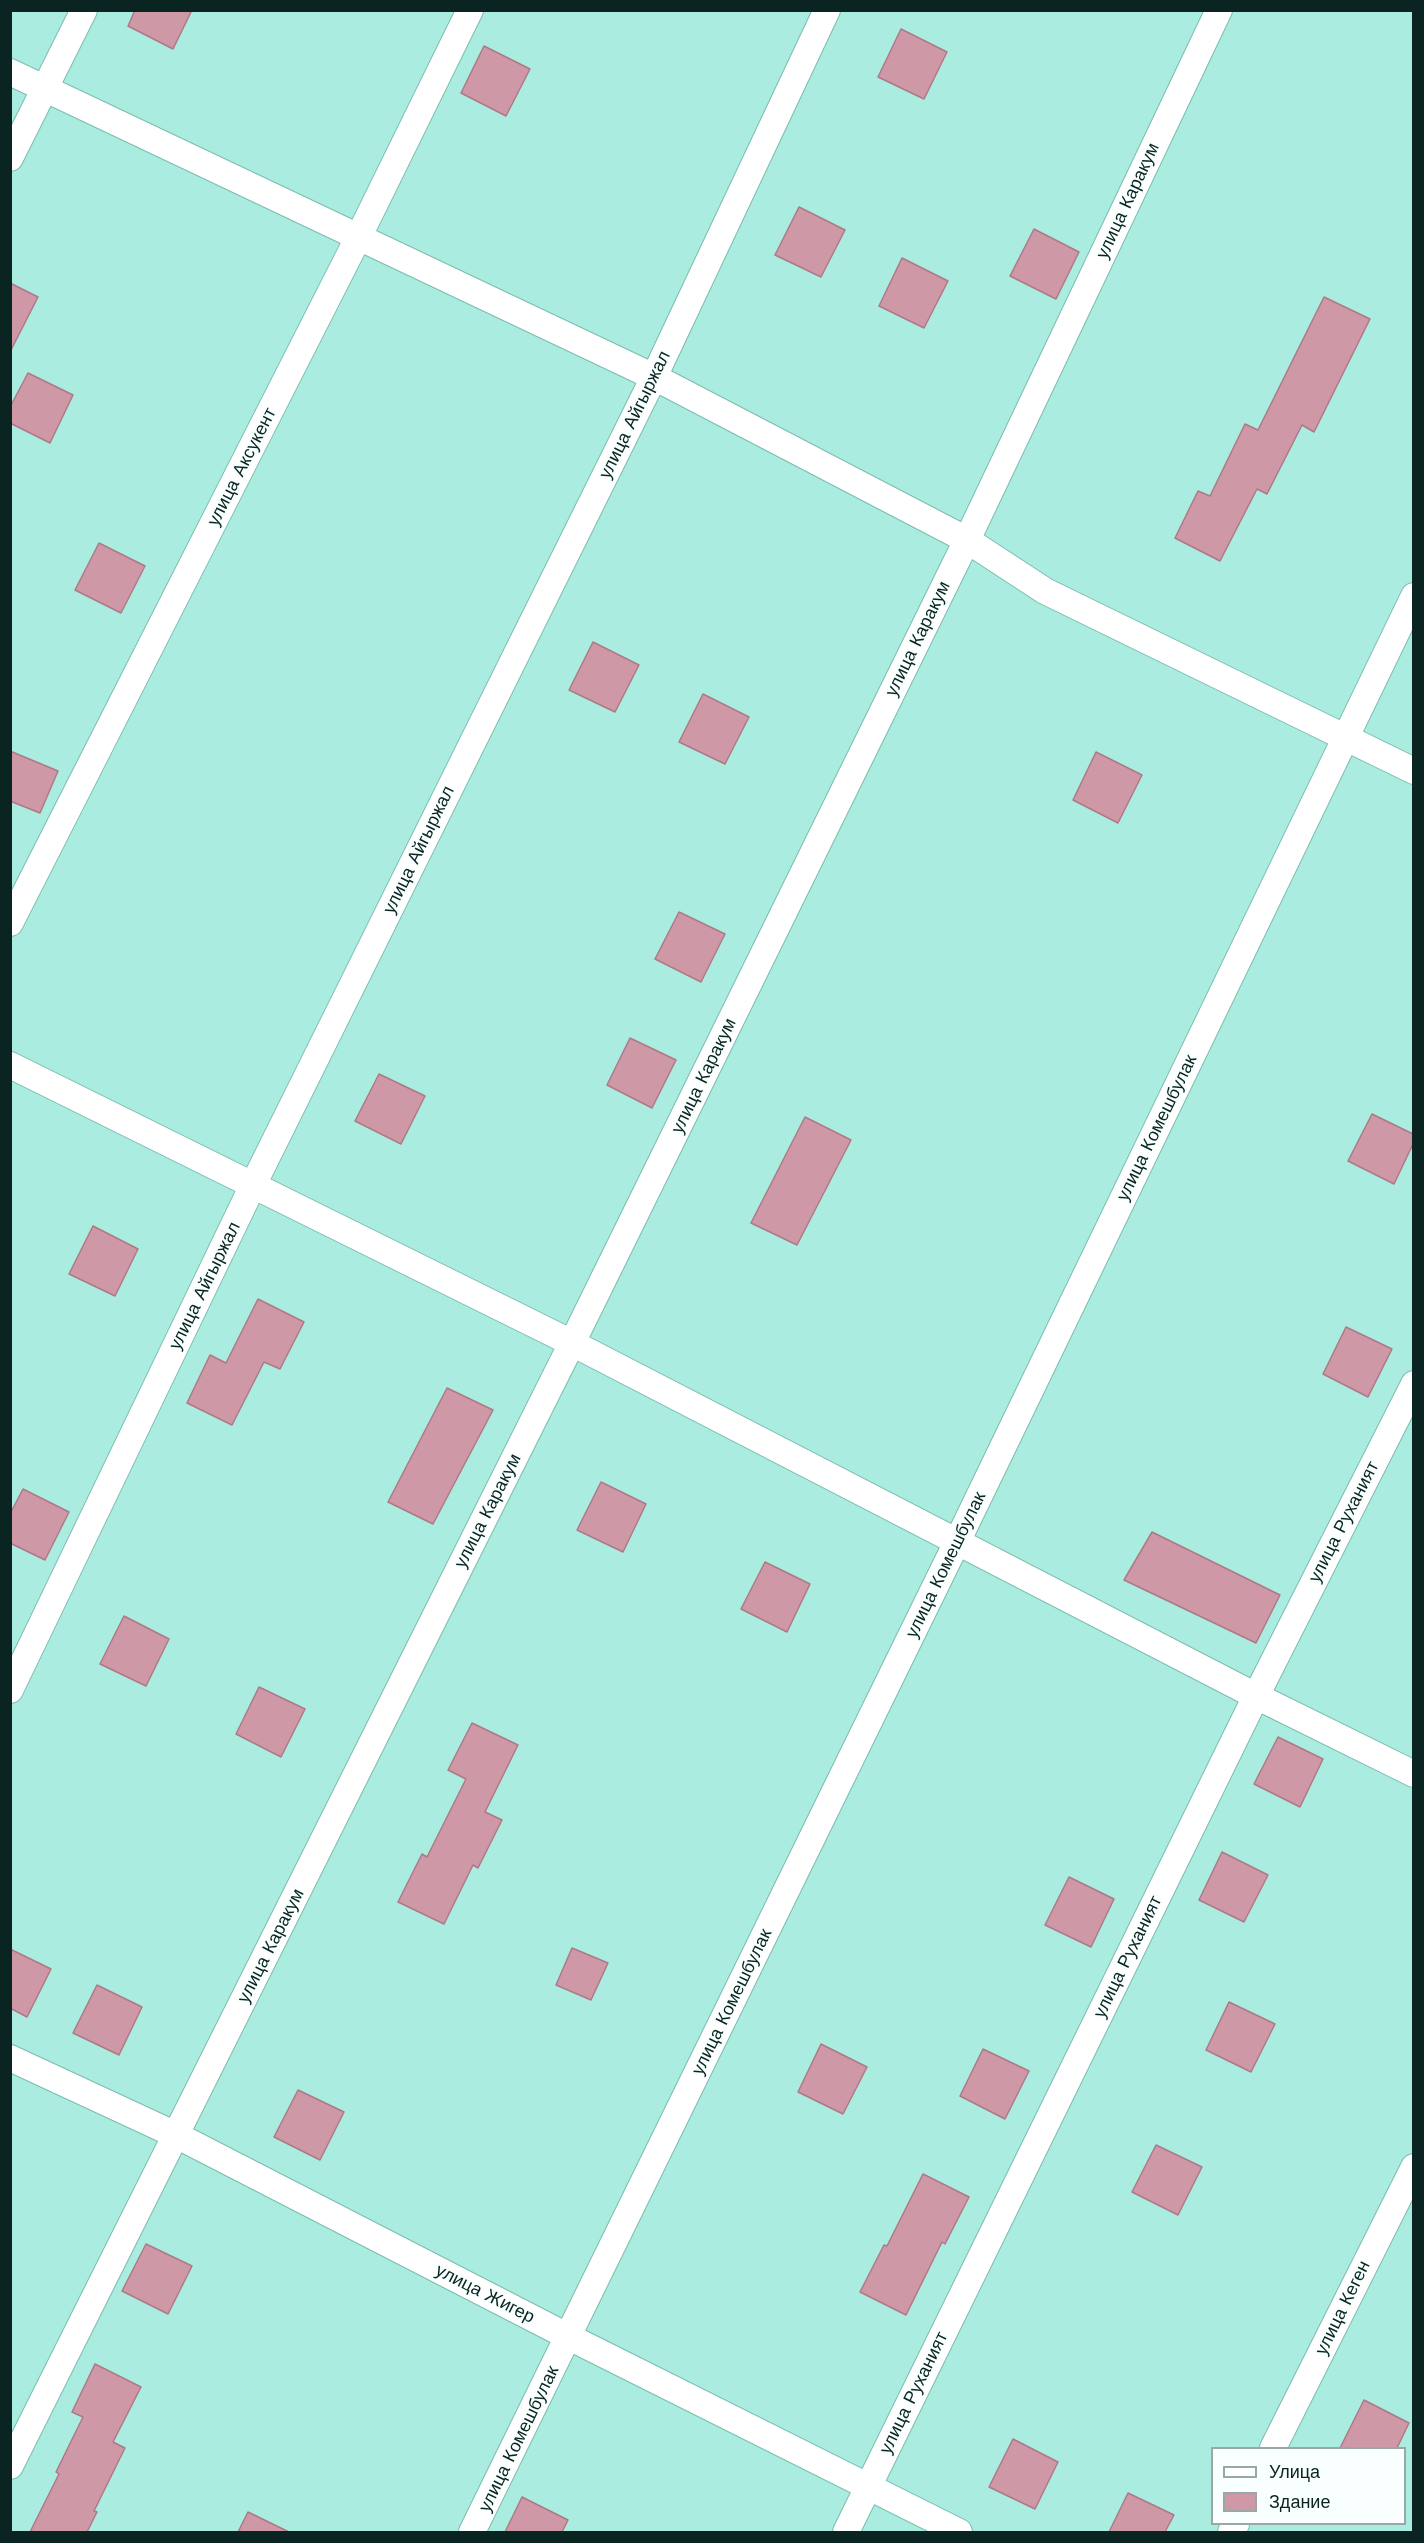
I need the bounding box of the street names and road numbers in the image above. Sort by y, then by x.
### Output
street label: улица Каракум [1092,140,1164,262]
street label: улица Айгыржал [595,347,675,483]
street label: улица Аксукент [203,404,281,530]
street label: улица Каракум [881,578,955,700]
street label: улица Айгыржал [379,782,459,918]
street label: улица Каракум [667,1015,741,1137]
street label: улица Комешбулак [1112,1051,1202,1205]
street label: улица Айгыржал [165,1218,245,1354]
street label: улица Каракум [450,1450,526,1572]
street label: улица Руханият [1304,1458,1384,1586]
street label: улица Комешбулак [901,1488,991,1642]
street label: улица Каракум [233,1885,309,2007]
street label: улица Руханият [1089,1892,1167,2022]
street label: улица Комешбулак [687,1925,777,2079]
street label: улица Кеген [1311,2257,1375,2359]
street label: улица Жигер [432,2260,538,2328]
street label: улица Руханият [875,2328,953,2458]
street label: улица Комешбулак [474,2362,564,2516]

